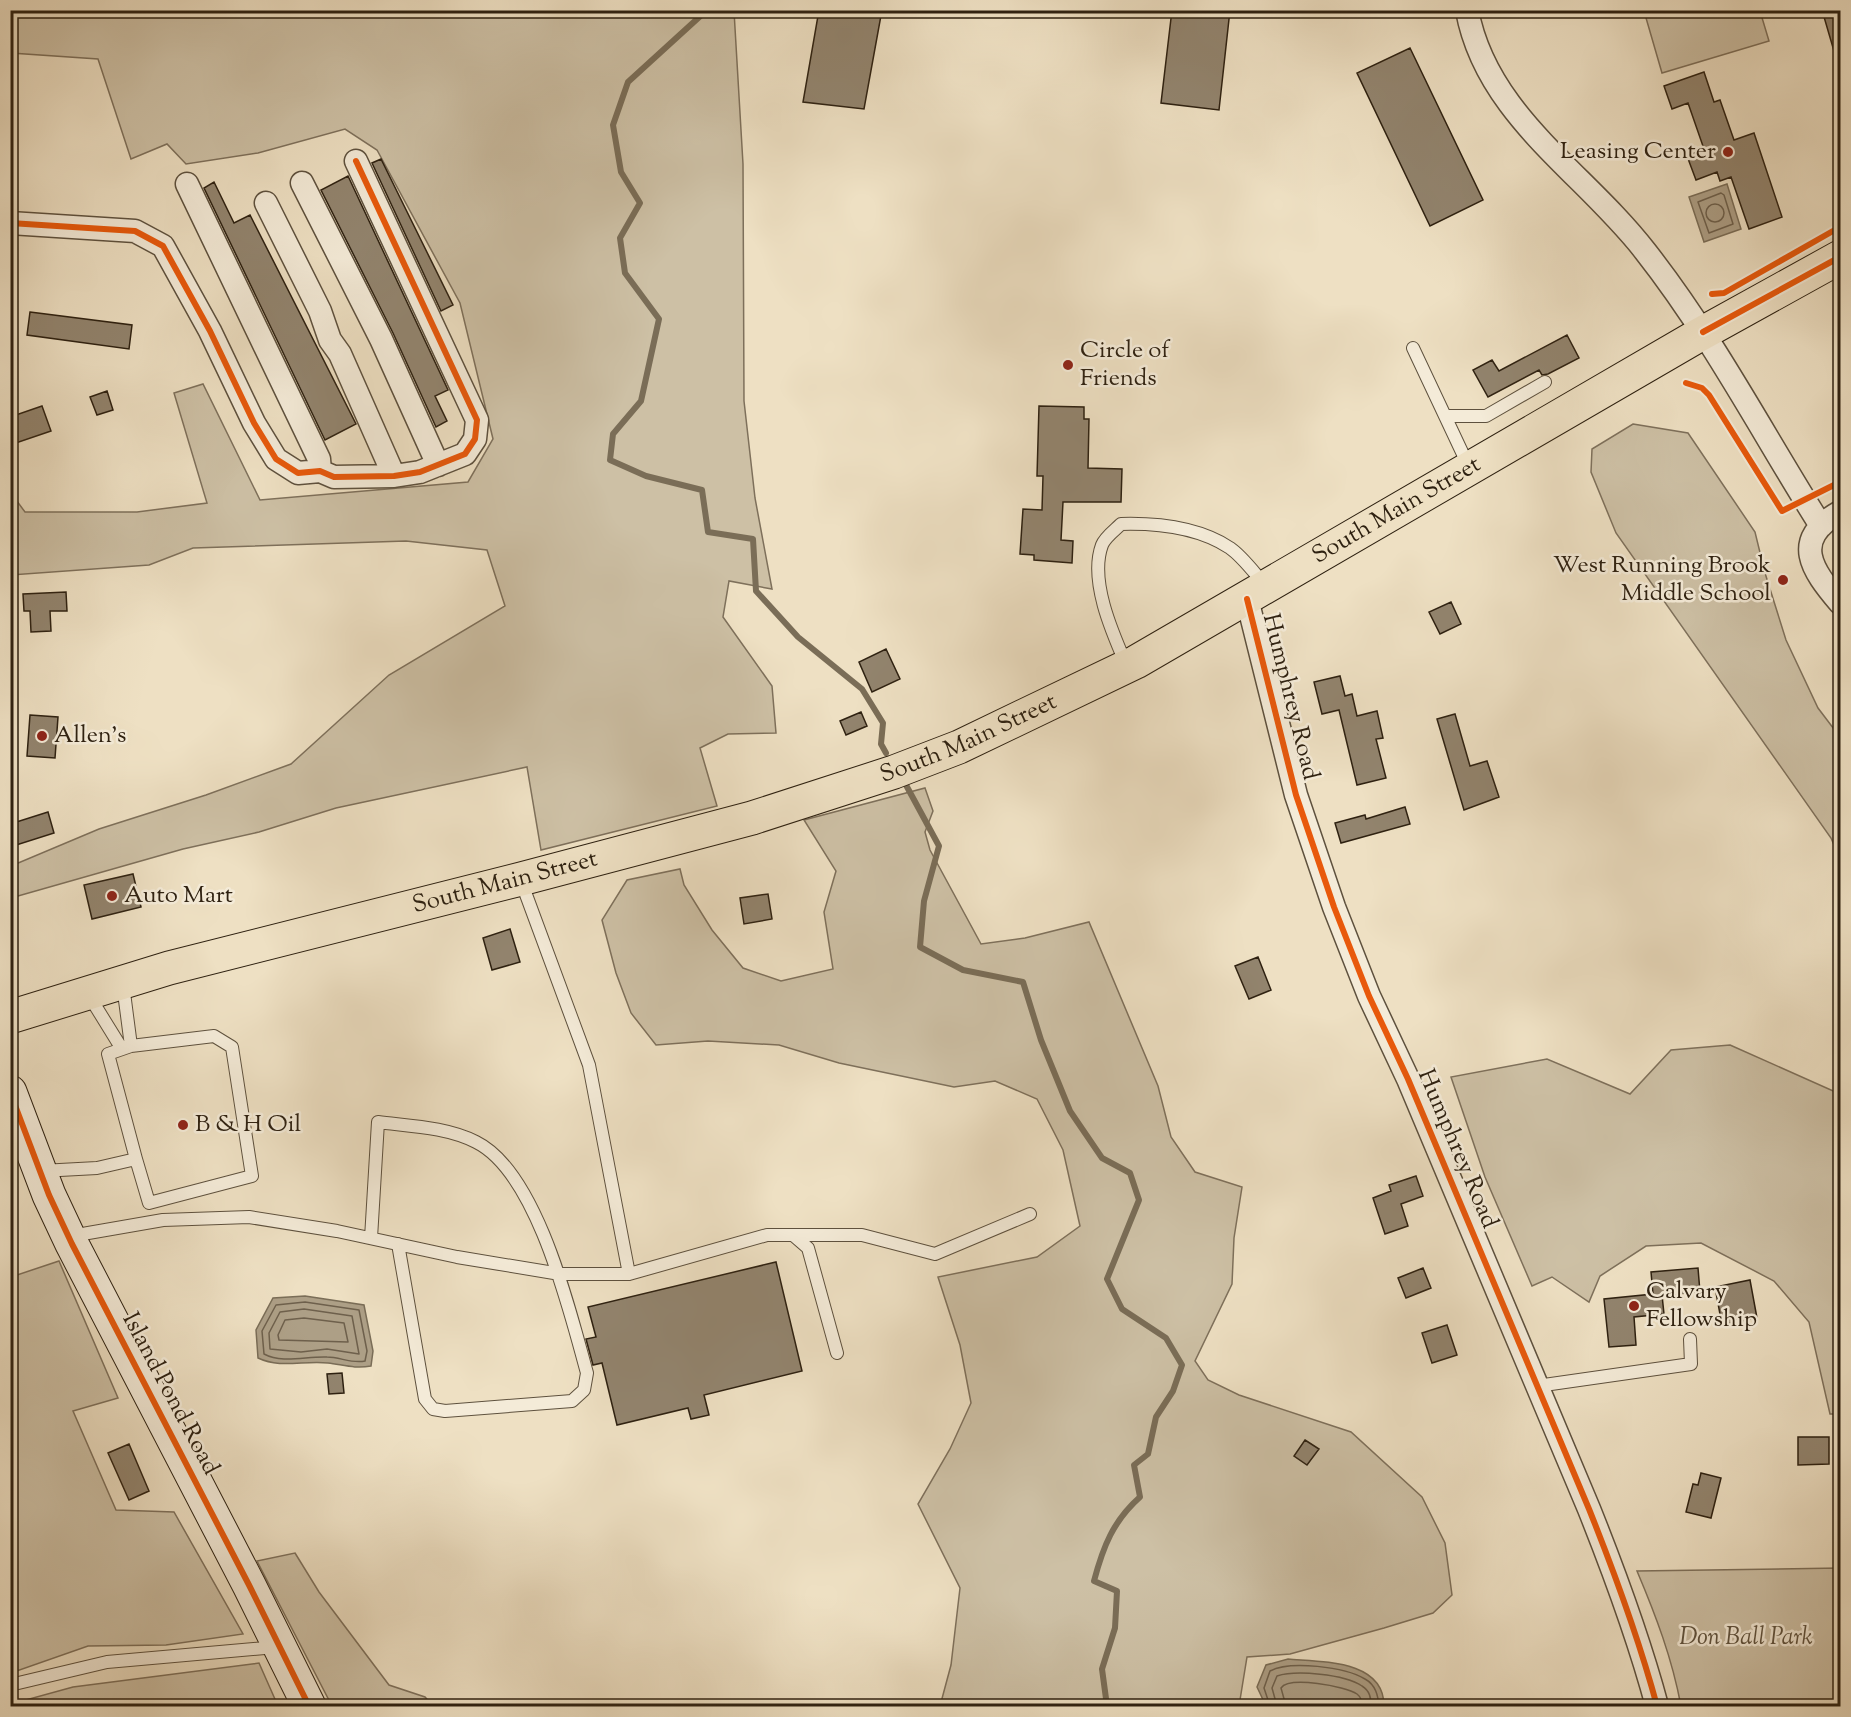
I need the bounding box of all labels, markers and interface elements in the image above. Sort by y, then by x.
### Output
place label: Leasing Center [1560,135,1716,169]
marker: Leasing Center [1721,145,1735,159]
place label: Circle of Friends [1080,334,1171,396]
marker: Circle of Friends [1061,358,1075,372]
street label: South Main Street [1306,448,1487,573]
place label: West Running Brook Middle School [1553,549,1771,611]
marker: West Running Brook Middle School [1776,573,1790,587]
street label: Humphrey Road [1253,610,1327,784]
street label: South Main Street [876,685,1063,792]
place label: Allen's [54,719,126,753]
marker: Allen's [35,729,49,743]
street label: South Main Street [409,843,601,923]
place label: Auto Mart [124,879,233,913]
marker: Auto Mart [105,889,119,903]
street label: Humphrey Road [1408,1064,1506,1234]
place label: B & H Oil [195,1108,301,1142]
marker: B & H Oil [176,1118,190,1132]
place label: Calvary Fellowship [1646,1275,1757,1337]
marker: Calvary Fellowship [1627,1299,1641,1313]
street label: Island Pond Road [113,1307,227,1482]
park label: Don Ball Park [1679,1621,1813,1655]

